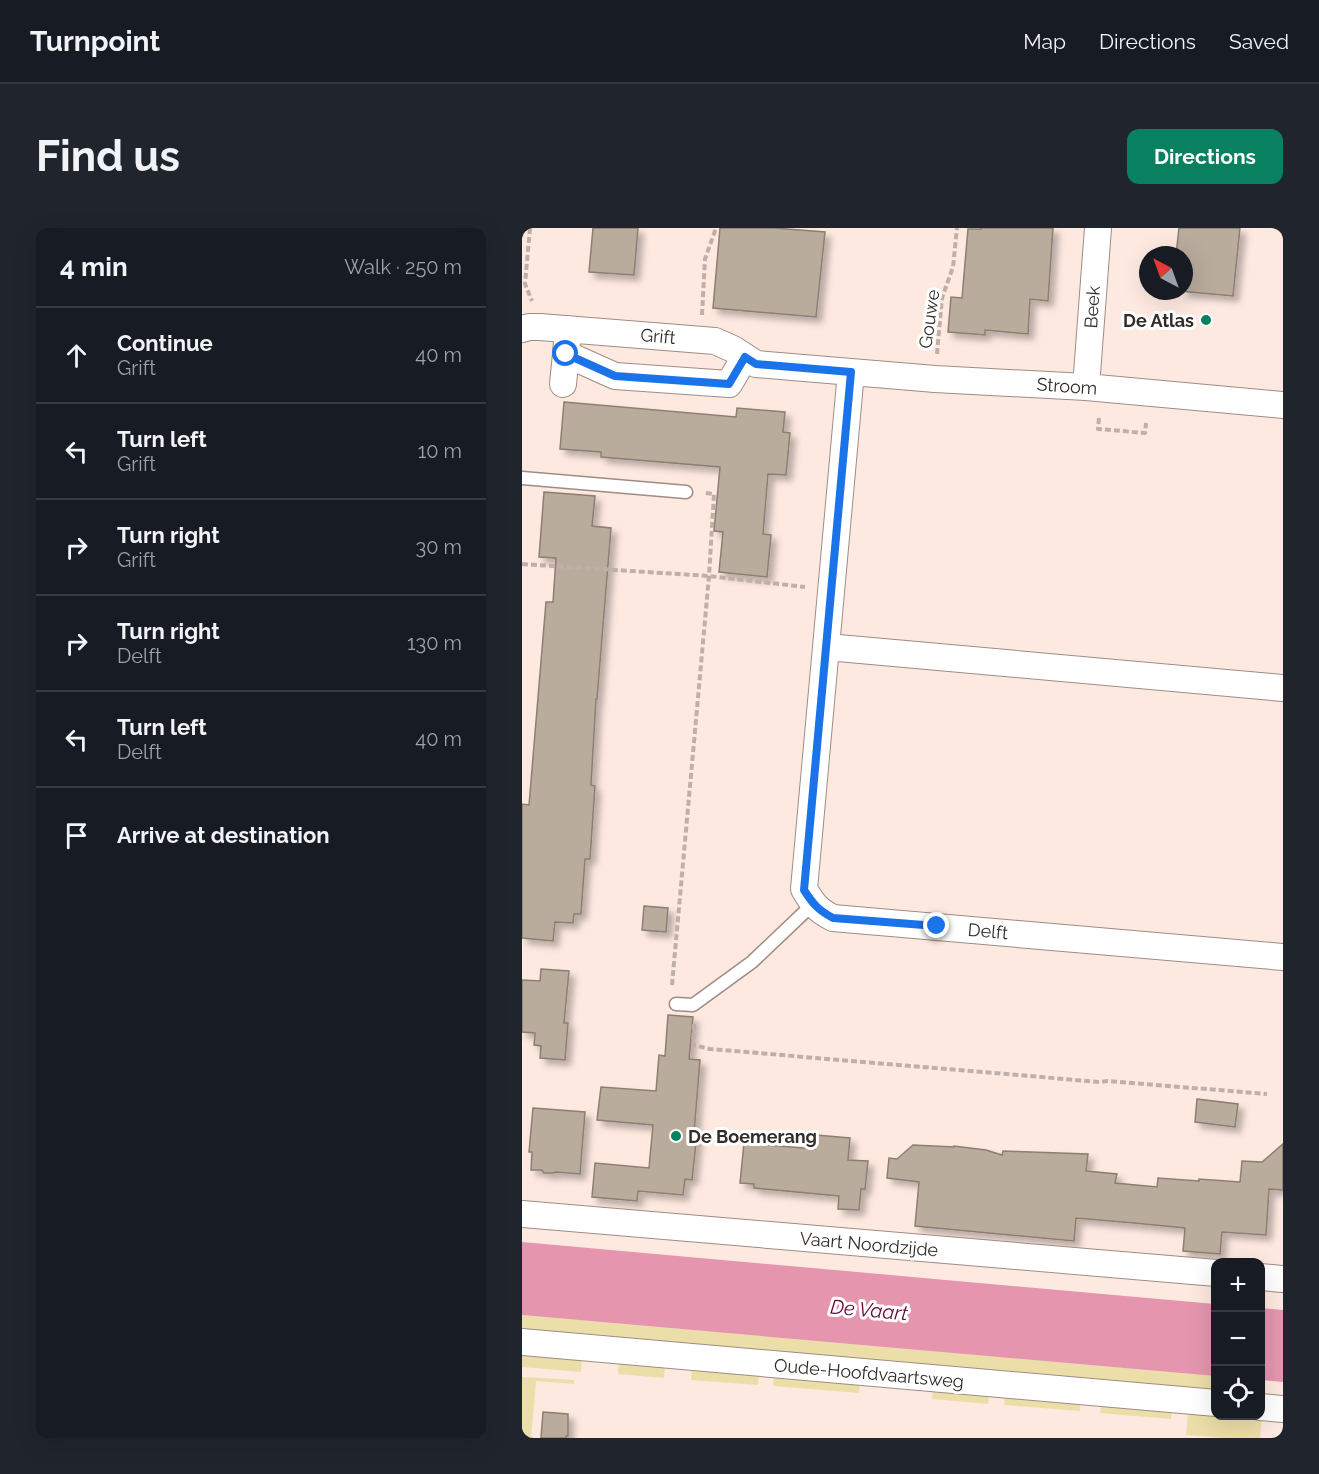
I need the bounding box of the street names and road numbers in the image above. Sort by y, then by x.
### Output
street label: Beek [1080,285,1104,329]
street label: Gouwe [914,288,944,350]
street label: Grift [640,324,676,348]
street label: Stroom [1036,373,1098,399]
street label: Delft [967,919,1009,943]
street label: Vaart Noordzijde [799,1227,940,1261]
street label: Oude-Hoofdvaartsweg [773,1354,965,1392]

